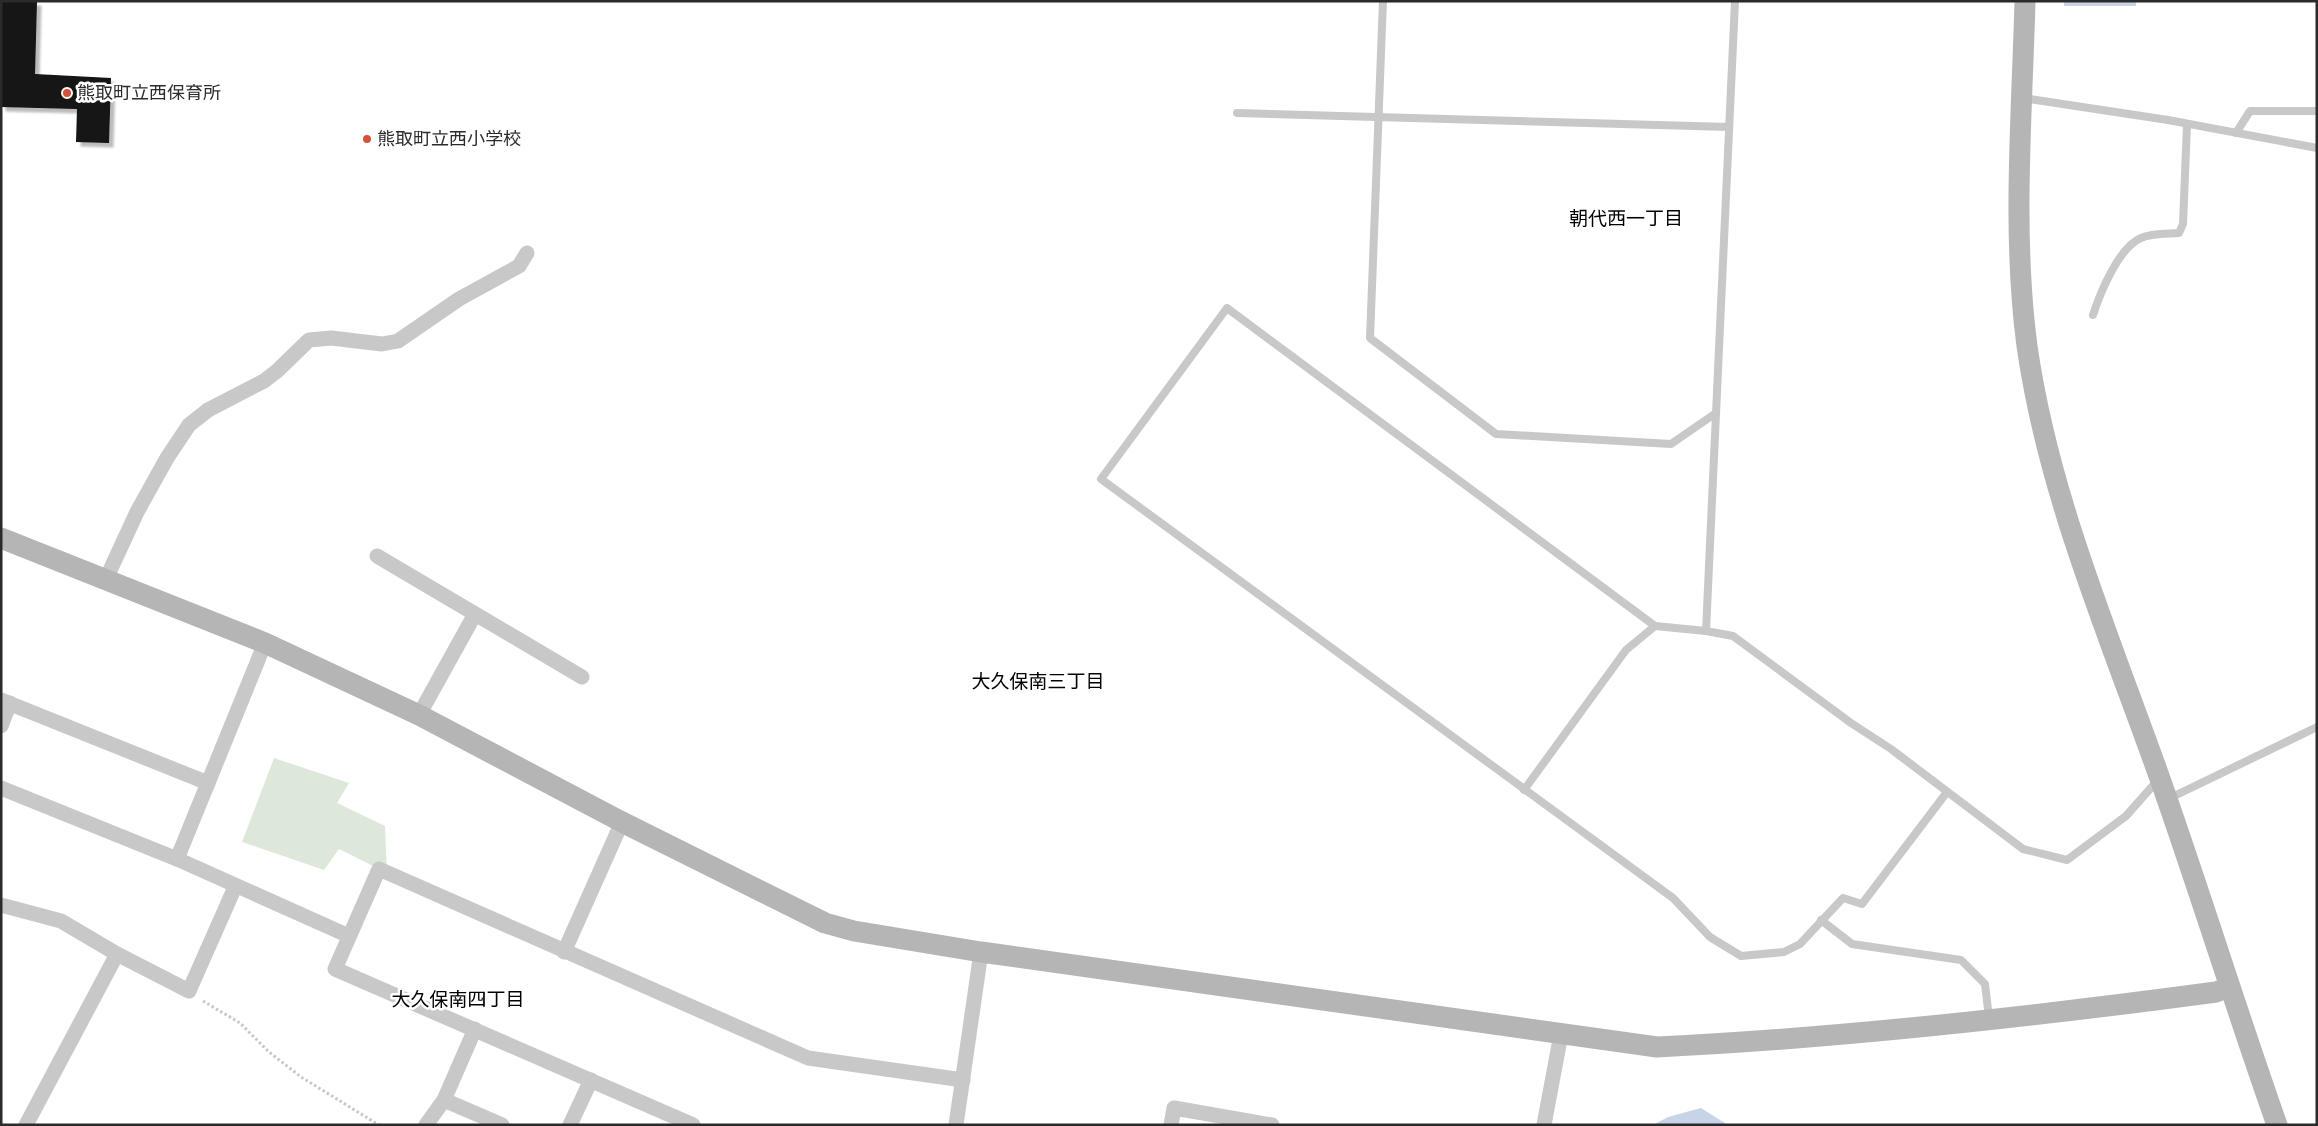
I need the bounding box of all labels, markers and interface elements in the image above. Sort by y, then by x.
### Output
place label: 熊取町立西保育所 [77,83,221,103]
marker: 熊取町立西保育所 [61,87,73,99]
place label: 熊取町立西小学校 [377,129,521,149]
marker: 熊取町立西小学校 [361,133,373,145]
district label: 朝代西一丁目 [1569,208,1683,229]
district label: 大久保南三丁目 [971,671,1105,692]
district label: 大久保南四丁目 [391,989,525,1010]

